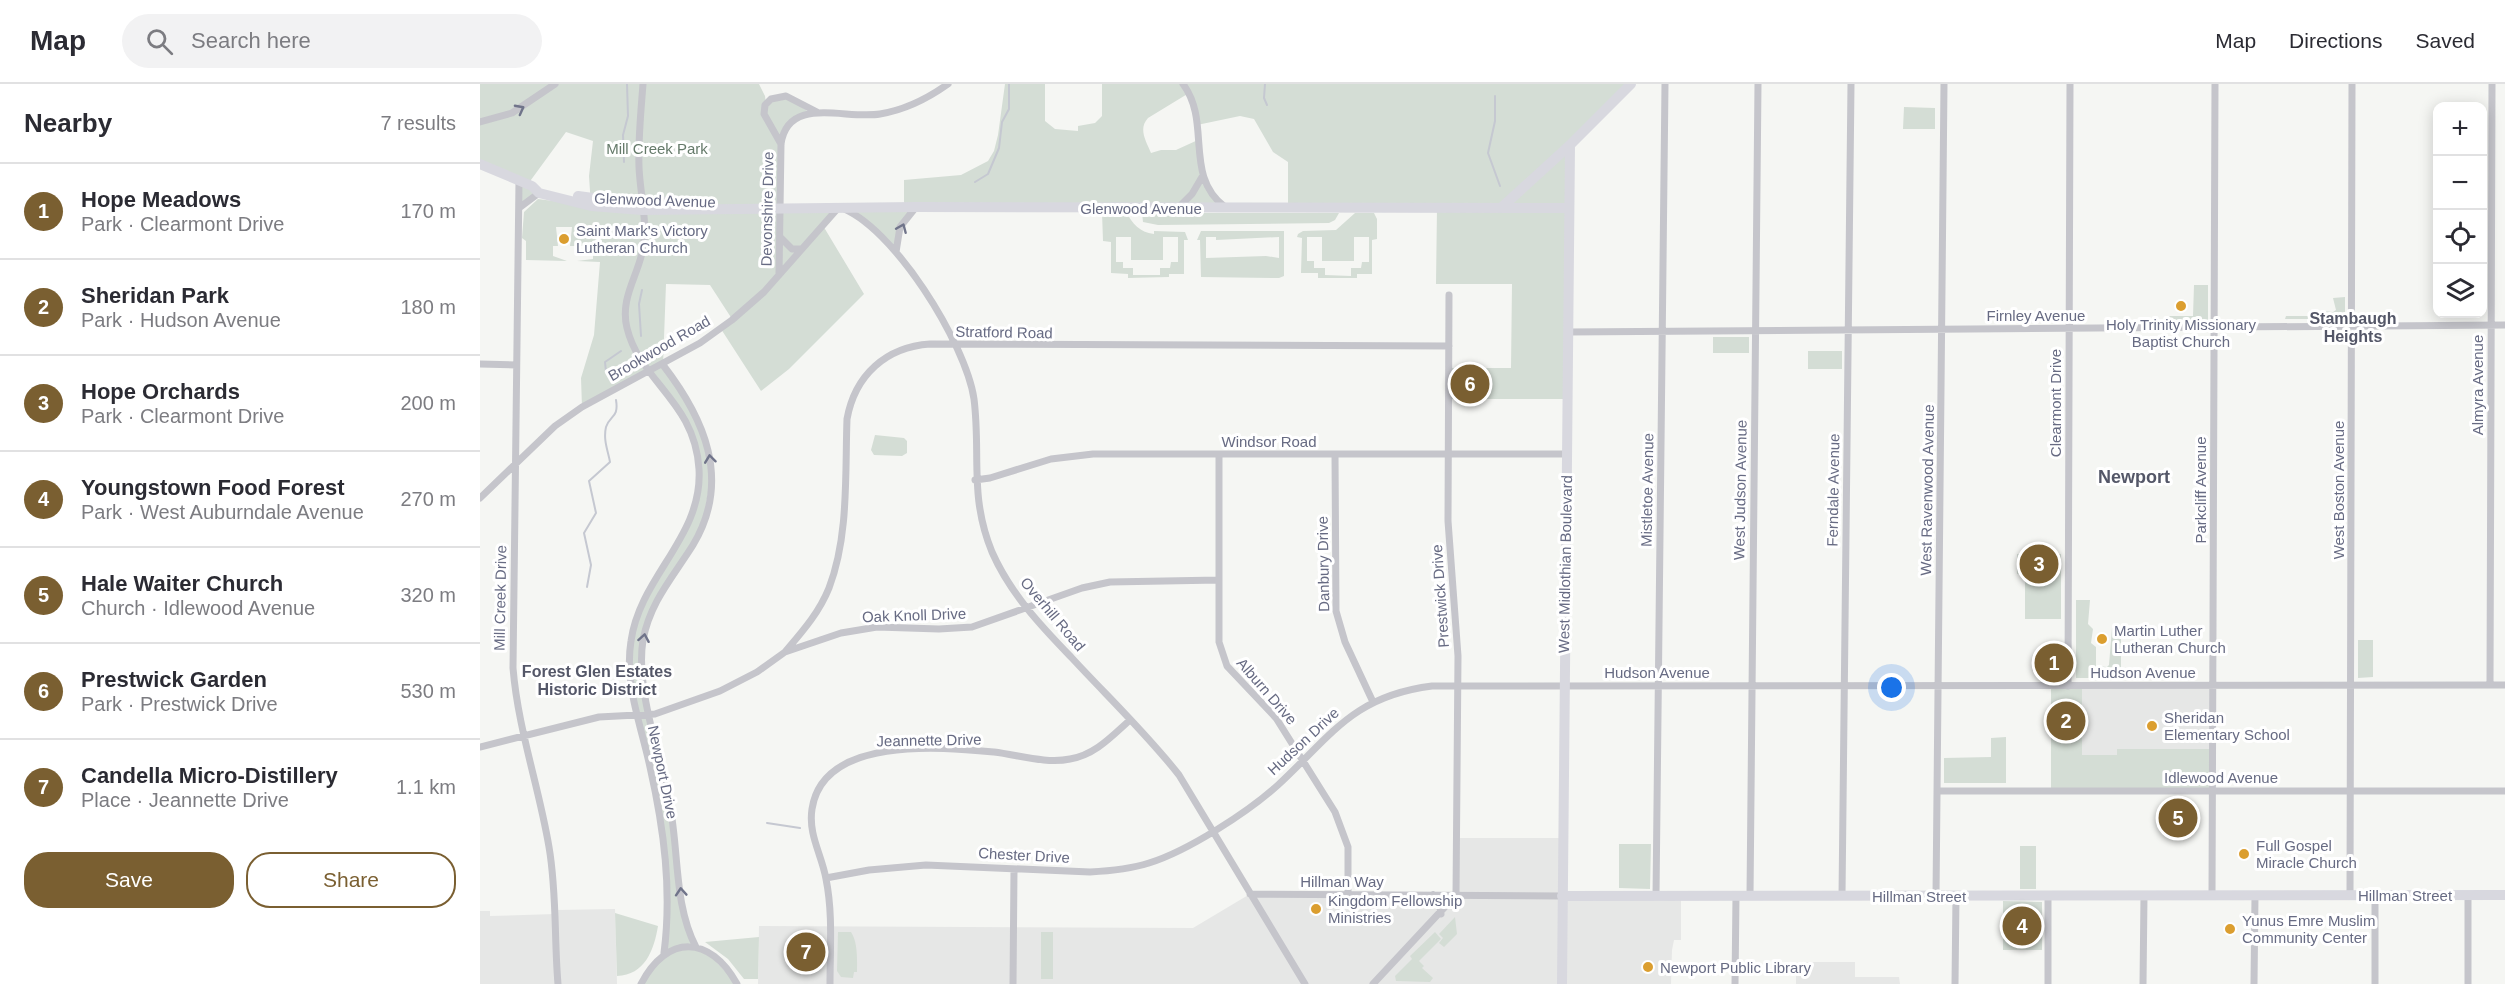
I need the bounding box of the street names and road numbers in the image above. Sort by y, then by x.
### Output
street label: Devonshire Drive [757,151,777,267]
street label: Glenwood Avenue [594,189,716,211]
street label: Glenwood Avenue [1080,200,1202,217]
street label: Firnley Avenue [1987,307,2085,324]
street label: Brookwood Road [605,312,713,384]
street label: Stratford Road [955,323,1053,341]
street label: Almyra Avenue [2469,335,2486,435]
street label: Clearmont Drive [2047,349,2064,457]
street label: West Ravenwood Avenue [1917,404,1937,576]
street label: West Judson Avenue [1730,420,1750,560]
street label: West Boston Avenue [2330,421,2347,559]
street label: Windsor Road [1221,433,1317,450]
street label: Mistletoe Avenue [1638,433,1656,547]
street label: Ferndale Avenue [1824,433,1842,547]
street label: Parkcliff Avenue [2192,436,2209,544]
street label: West Midlothian Boulevard [1555,475,1575,653]
street label: Danbury Drive [1314,516,1332,612]
street label: Prestwick Drive [1428,544,1452,648]
street label: Mill Creek Drive [491,545,509,651]
street label: Overhill Road [1017,574,1089,654]
street label: Oak Knoll Drive [862,605,966,625]
street label: Alburn Drive [1234,654,1300,728]
street label: Hudson Avenue [1604,664,1710,681]
street label: Hudson Avenue [2090,664,2196,681]
street label: Hudson Drive [1264,704,1342,778]
street label: Newport Drive [645,724,681,820]
street label: Jeannette Drive [876,731,982,749]
street label: Idlewood Avenue [2164,769,2278,786]
street label: Chester Drive [978,844,1070,866]
street label: Hillman Way [1300,873,1384,890]
street label: Hillman Street [2358,887,2453,904]
street label: Hillman Street [1872,888,1967,905]

